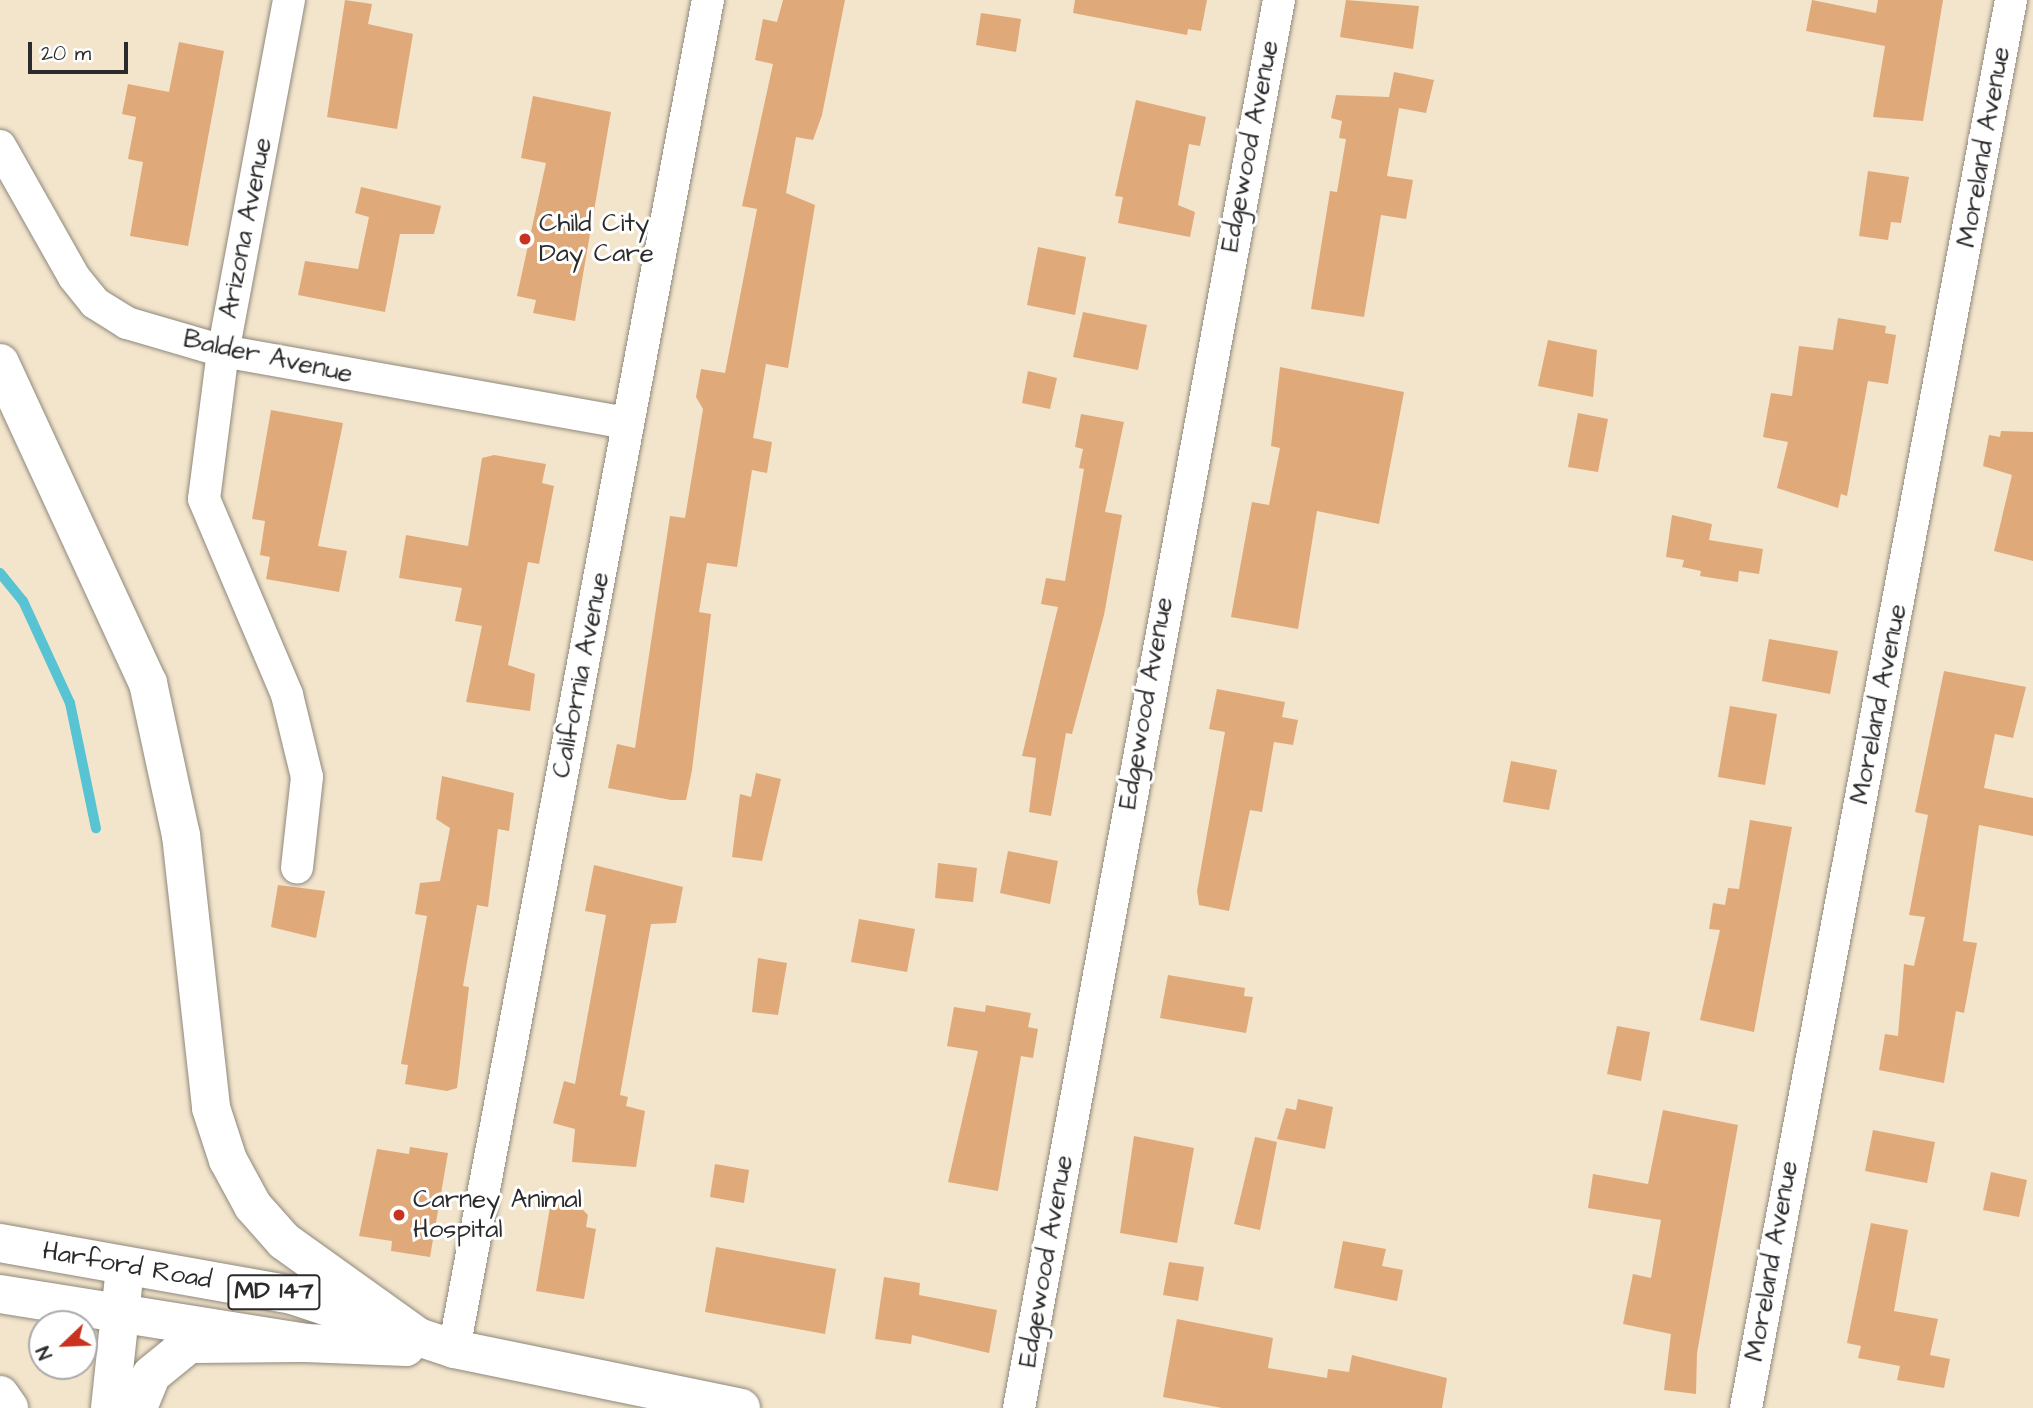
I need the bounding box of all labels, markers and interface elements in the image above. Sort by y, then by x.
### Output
scale bar [32,28,131,72]
street label: Edgewood Avenue [1214,38,1286,254]
text: 20 m [41,39,91,68]
street label: Moreland Avenue [1951,44,2017,250]
street label: Arizona Avenue [213,135,279,321]
place label: Child City Day Care [539,208,654,270]
marker: Child City Day Care [517,231,533,247]
street label: Balder Avenue [180,324,356,390]
street label: California Avenue [546,569,616,781]
street label: Edgewood Avenue [1112,595,1180,811]
street label: Moreland Avenue [1844,601,1914,807]
street label: Edgewood Avenue [1012,1153,1080,1369]
street label: Moreland Avenue [1739,1158,1805,1364]
place label: Carney Animal Hospital [413,1184,582,1246]
marker: Carney Animal Hospital [391,1207,407,1223]
street label: Harford Road [40,1236,214,1296]
road number: MD 147 [227,1272,321,1312]
north arrow [28,1310,98,1380]
text: N [30,1342,60,1363]

